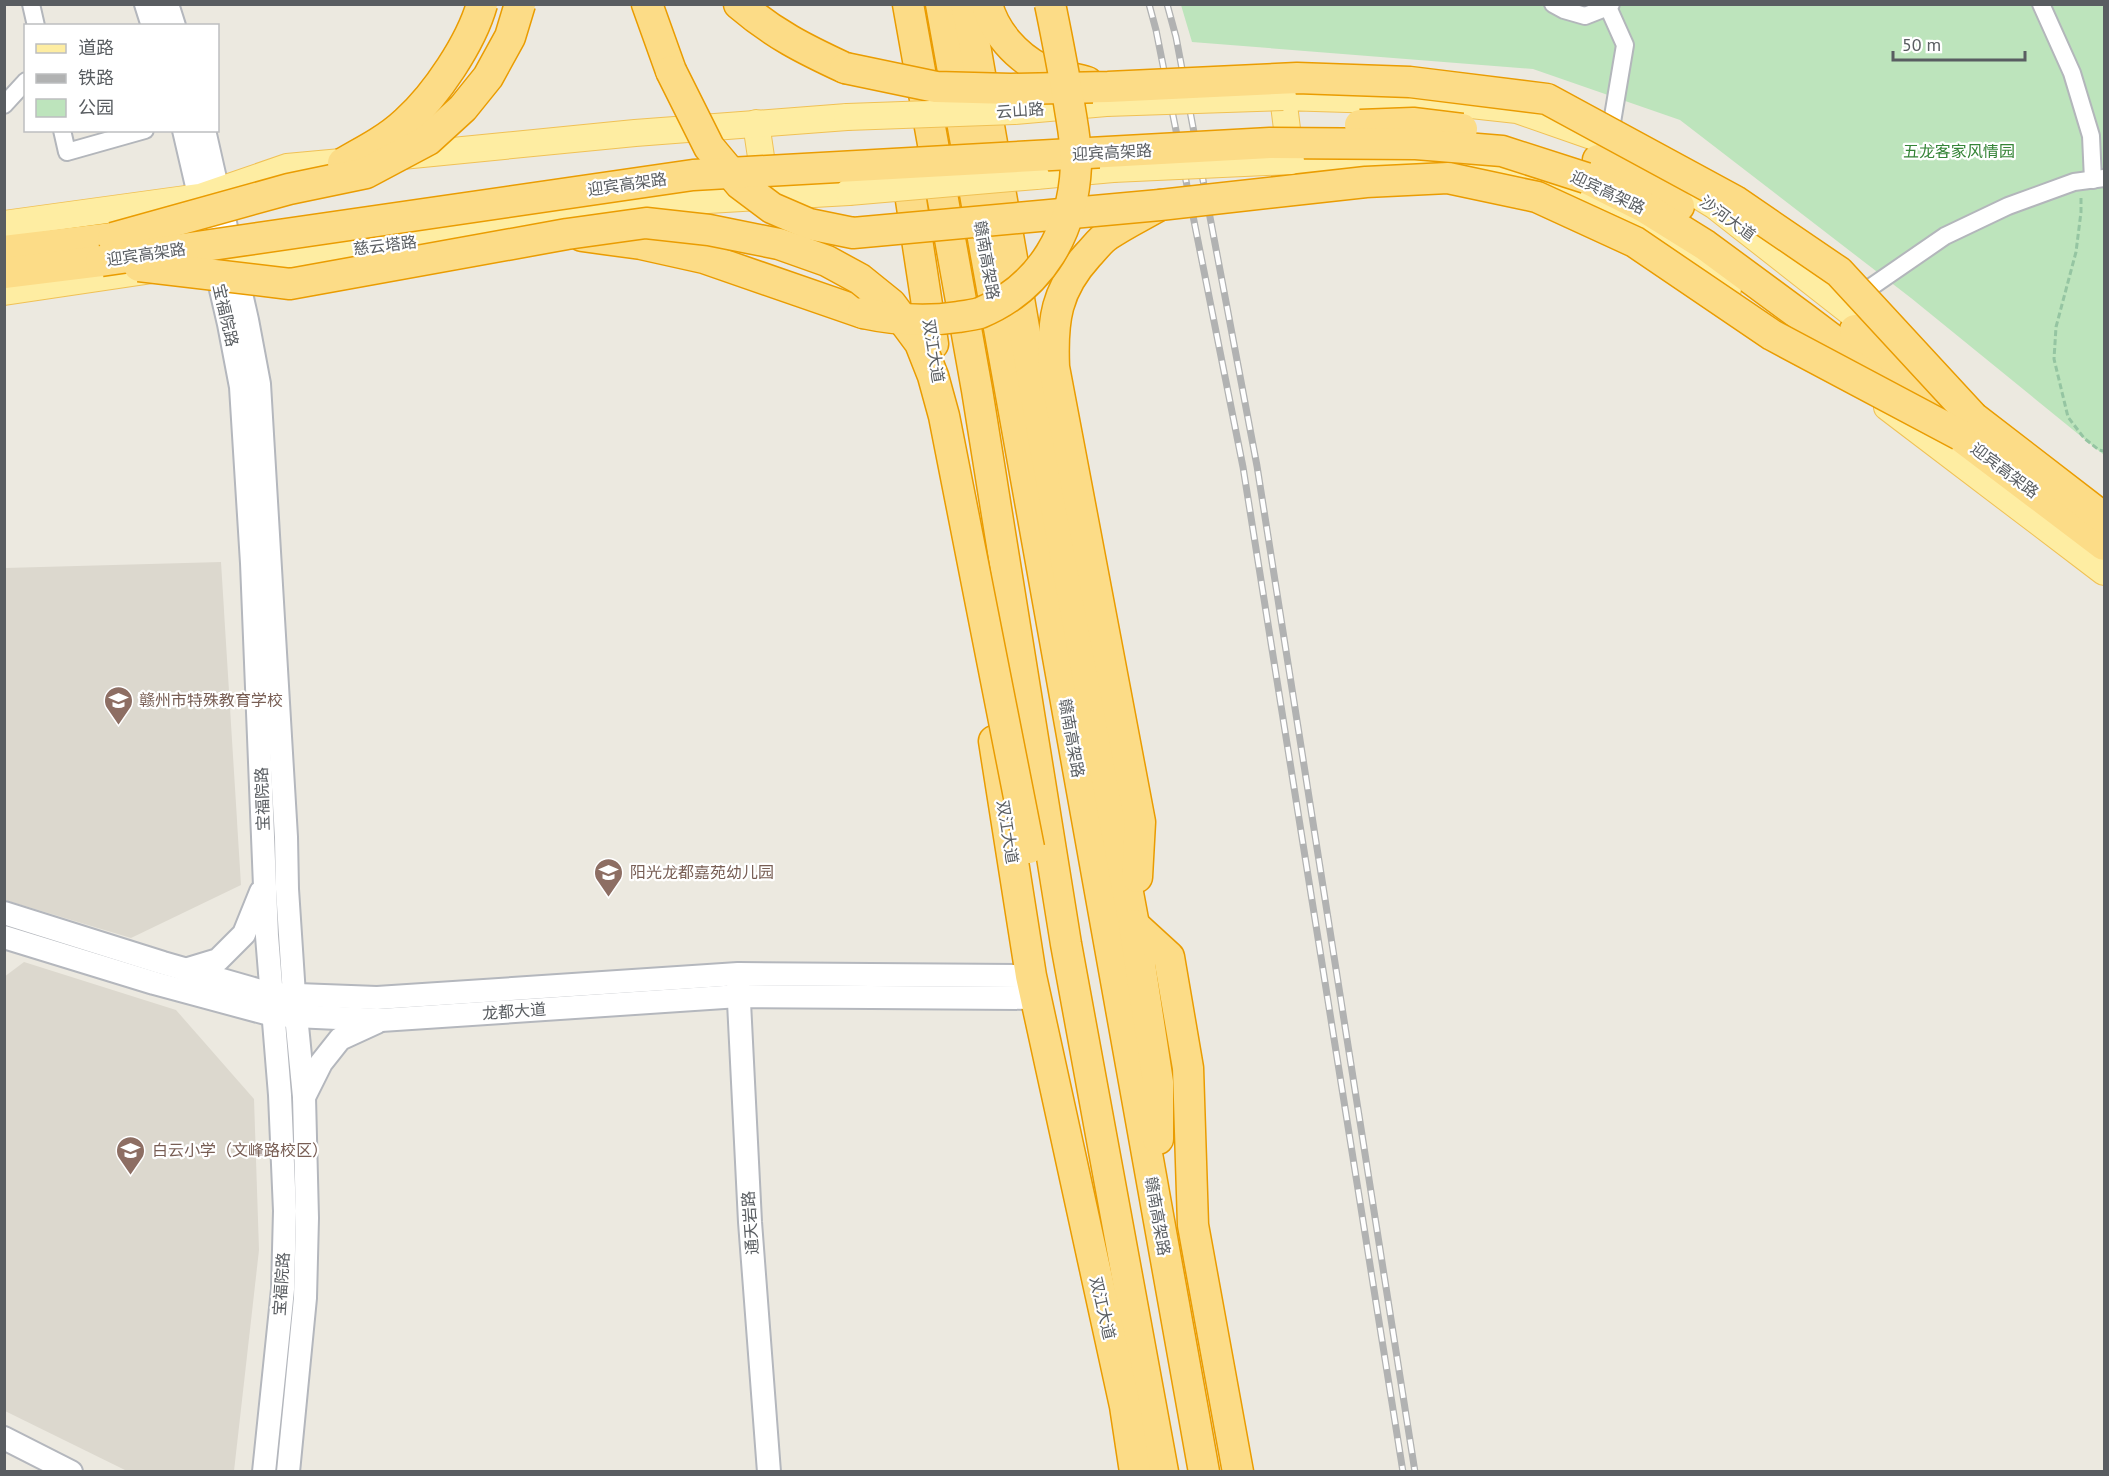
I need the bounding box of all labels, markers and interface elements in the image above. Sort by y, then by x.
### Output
legend [24,24,219,132]
scale bar [1893,24,2025,62]
text: 50 m [1902,33,1941,56]
text: 道路 [78,36,114,59]
text: 铁路 [78,66,114,89]
text: 公园 [78,96,114,119]
street label: 云山路 [995,98,1045,122]
street label: 迎宾高架路 [1072,140,1152,164]
park label: 五龙客家风情园 [1903,141,2015,161]
street label: 迎宾高架路 [1568,166,1648,218]
street label: 迎宾高架路 [586,169,668,199]
street label: 沙河大道 [1696,191,1760,245]
street label: 赣南高架路 [970,219,1004,301]
street label: 慈云塔路 [352,231,418,259]
street label: 迎宾高架路 [105,239,187,269]
street label: 宝福院路 [209,282,243,348]
street label: 双江大道 [919,318,949,384]
street label: 迎宾高架路 [1967,438,2043,502]
school or university icon: 赣州市特殊教育学校 [102,684,134,726]
place label: 赣州市特殊教育学校 [139,690,283,710]
street label: 赣南高架路 [1055,697,1089,779]
street label: 宝福院路 [251,767,273,831]
street label: 双江大道 [993,799,1023,865]
school or university icon: 阳光龙都嘉苑幼儿园 [593,856,625,898]
place label: 阳光龙都嘉苑幼儿园 [630,862,774,882]
street label: 龙都大道 [481,999,547,1023]
school or university icon: 白云小学（文峰路校区） [115,1134,147,1176]
place label: 白云小学（文峰路校区） [152,1140,328,1160]
street label: 赣南高架路 [1141,1175,1175,1257]
street label: 通天岩路 [738,1190,762,1256]
street label: 宝福院路 [269,1251,293,1317]
street label: 双江大道 [1086,1275,1120,1341]

